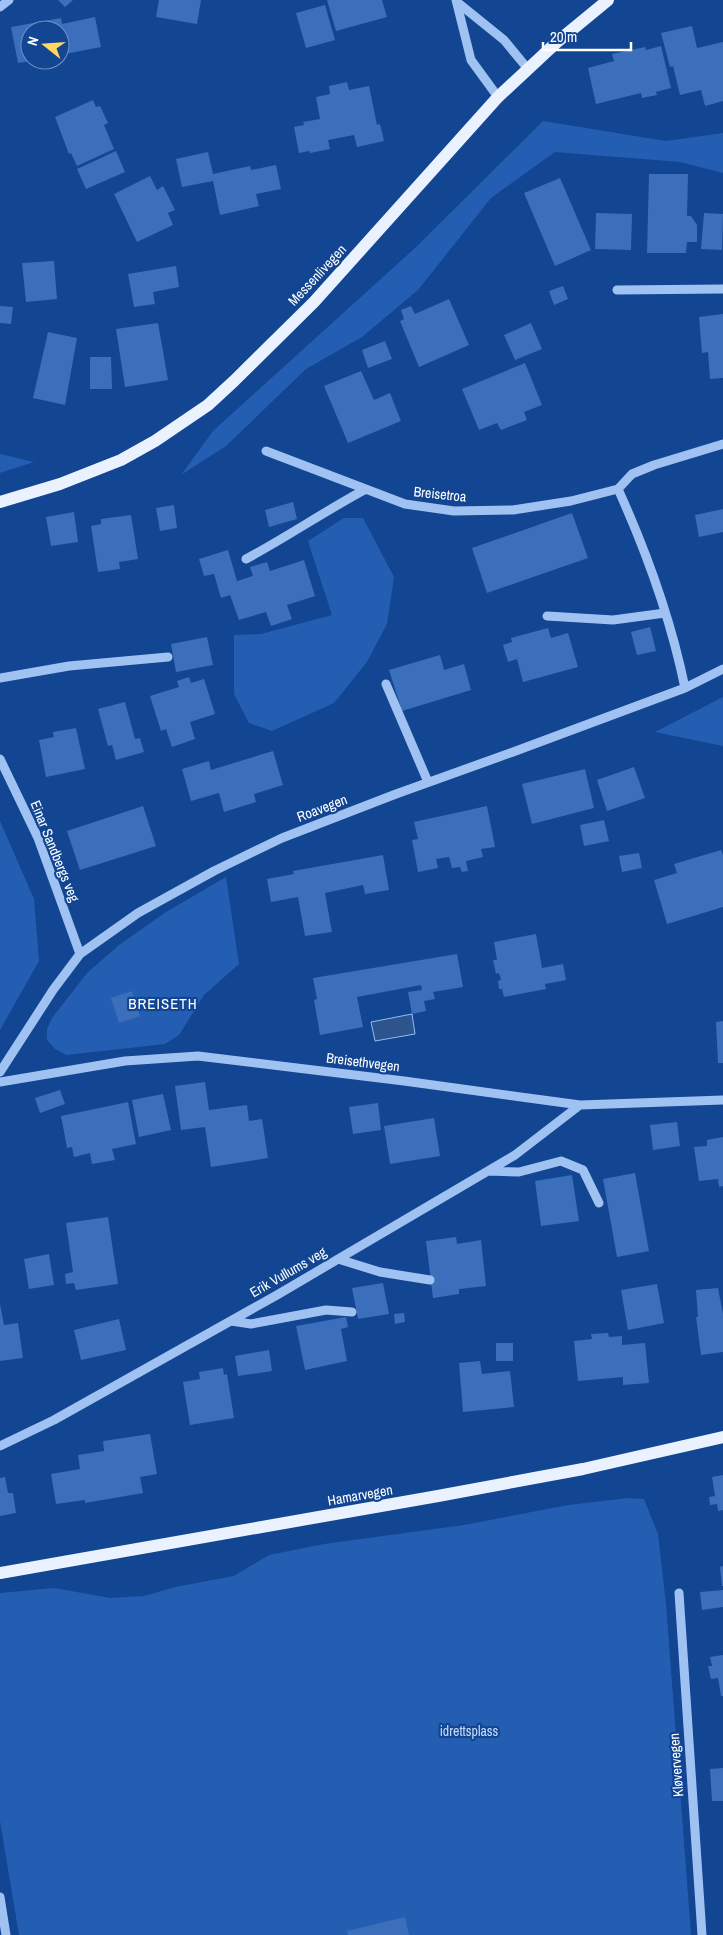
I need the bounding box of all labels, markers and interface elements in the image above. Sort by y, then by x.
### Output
north arrow [20,20,70,70]
scale bar [543,20,630,52]
text: 20 m [550,26,577,47]
text: N [23,35,42,48]
street label: Messenlivegen [284,241,350,309]
street label: Breisetroa [413,482,468,506]
street label: Roavegen [294,790,350,826]
street label: Einar Sandbergs veg [26,798,84,905]
district label: BREISETH [128,993,198,1014]
street label: Breisethvegen [325,1049,401,1075]
street label: Erik Vullums veg [246,1242,330,1301]
street label: Hamarvegen [326,1480,394,1510]
park label: idrettsplass [440,1722,499,1740]
street label: Kløvervegen [665,1733,687,1797]

